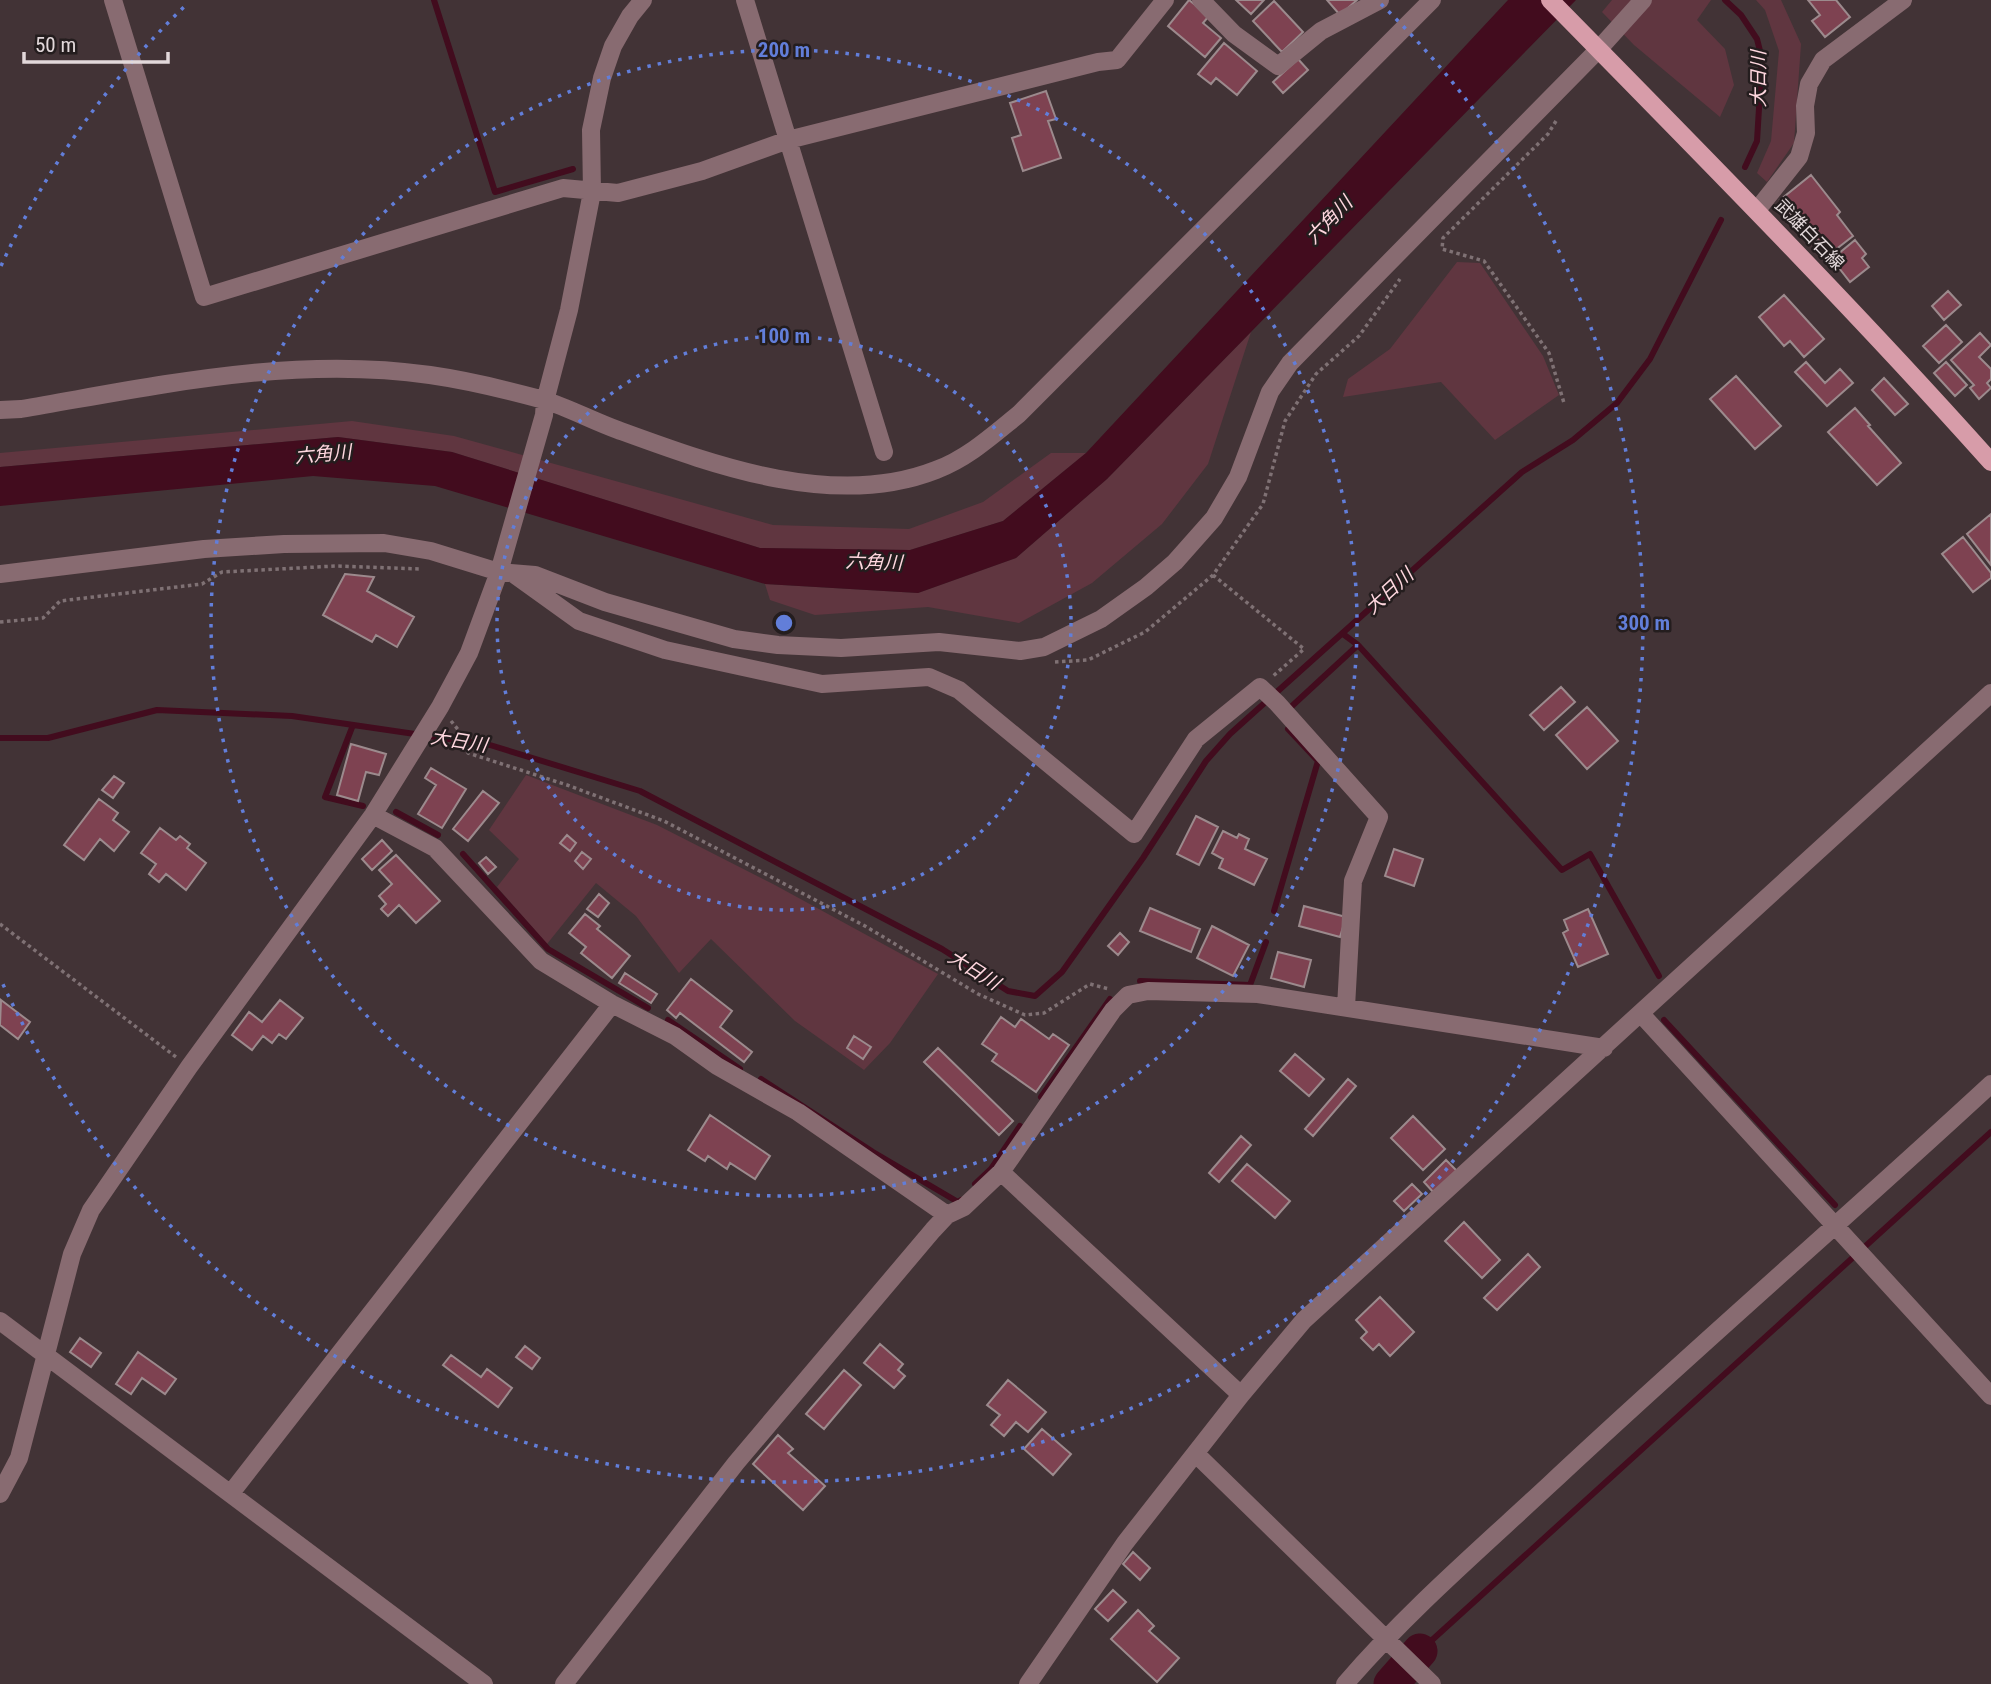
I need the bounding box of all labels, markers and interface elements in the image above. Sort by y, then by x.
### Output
scale bar [24,21,168,65]
text: 50 m [35,33,76,57]
text: 200 m [758,38,810,62]
water label: 大日川 [1747,49,1770,108]
water label: 六角川 [1301,190,1358,248]
street label: 武雄白石線 [1771,194,1849,274]
text: 100 m [758,324,810,348]
water label: 六角川 [294,440,354,468]
water label: 六角川 [845,550,905,575]
water label: 大日川 [1360,562,1419,619]
centre of rings [772,611,796,635]
text: 300 m [1618,611,1670,635]
water label: 大日川 [429,725,491,757]
water label: 大日川 [944,945,1006,996]

